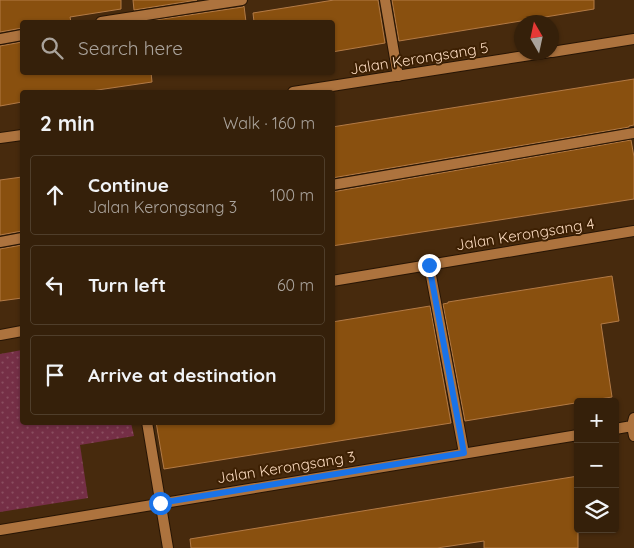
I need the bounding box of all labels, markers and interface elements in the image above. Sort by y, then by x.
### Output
north arrow [514,15,559,60]
search box [20,20,335,75]
icon: search [38,34,66,62]
text: Search here [78,36,183,60]
street label: Jalan Kerongsang 5 [348,38,490,78]
text: 2 min [40,110,95,136]
text: Walk · 160 m [223,113,315,133]
text: Continue [88,173,169,197]
icon: ahead [41,181,69,209]
text: 100 m [270,185,314,205]
text: Jalan Kerongsang 3 [88,197,237,217]
street label: Jalan Kerongsang 4 [454,214,596,254]
route end [418,254,441,277]
icon: left [41,271,69,299]
text: Turn left [88,273,166,297]
text: 60 m [277,275,314,295]
icon: arrive [41,361,69,389]
text: Arrive at destination [88,363,277,387]
map controls [574,398,619,533]
button: + [574,398,619,443]
button: − [574,443,619,488]
street label: Jalan Kerongsang 3 [215,447,357,487]
button: layers [574,488,619,533]
route start [149,492,172,515]

